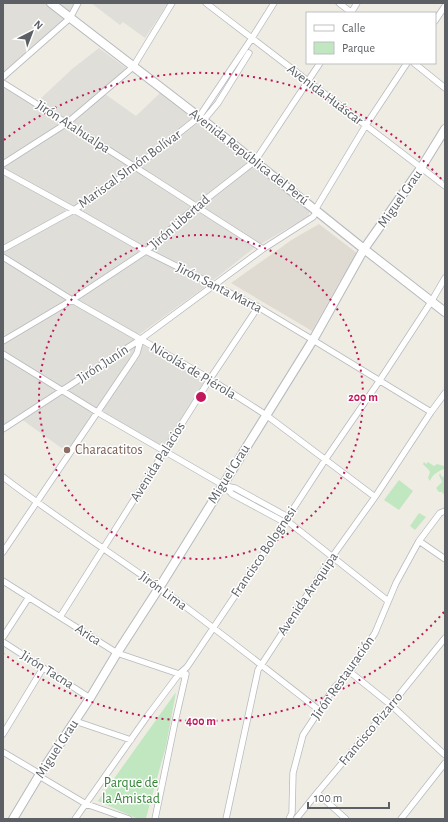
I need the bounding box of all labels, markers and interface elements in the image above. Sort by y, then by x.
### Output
north arrow [12,12,52,52]
legend [306,12,436,64]
text: N [32,18,45,32]
text: Calle [342,22,365,34]
text: Parque [342,42,375,54]
street label: Avenida Huáscar [284,62,366,128]
street label: Jirón Atahualpa [33,98,113,156]
street label: Avenida República del Perú [187,106,311,208]
street label: Mariscal SImón Bolívar [76,127,184,211]
street label: Miguel Grau [375,168,425,230]
street label: Jirón Libertad [147,192,213,252]
street label: Jirón Santa Marta [174,260,265,316]
street label: Nicolás de Piérola [148,340,239,402]
street label: Jirón Junín [75,342,131,386]
centre of rings [194,390,208,404]
text: 200 m [348,391,378,403]
street label: Avenida Palacios [128,420,188,504]
street label: Miguel Grau [205,442,253,506]
place label: Characatitos [75,443,143,457]
marker: Characatitos [62,445,72,455]
street label: Francisco Bolognesi [229,504,299,600]
street label: Avenida Arequipa [275,550,341,638]
street label: Jirón Lima [136,569,190,613]
street label: Arica [73,622,104,649]
street label: Jirón Restauración [309,633,377,723]
street label: Jirón Tacna [18,648,77,692]
street label: Francisco Pizarro [336,690,406,768]
text: 400 m [186,715,216,727]
street label: Miguel Grau [33,717,81,781]
park label: Parque de la Amistad [102,776,160,806]
scale bar [308,784,389,810]
text: 100 m [314,792,342,804]

